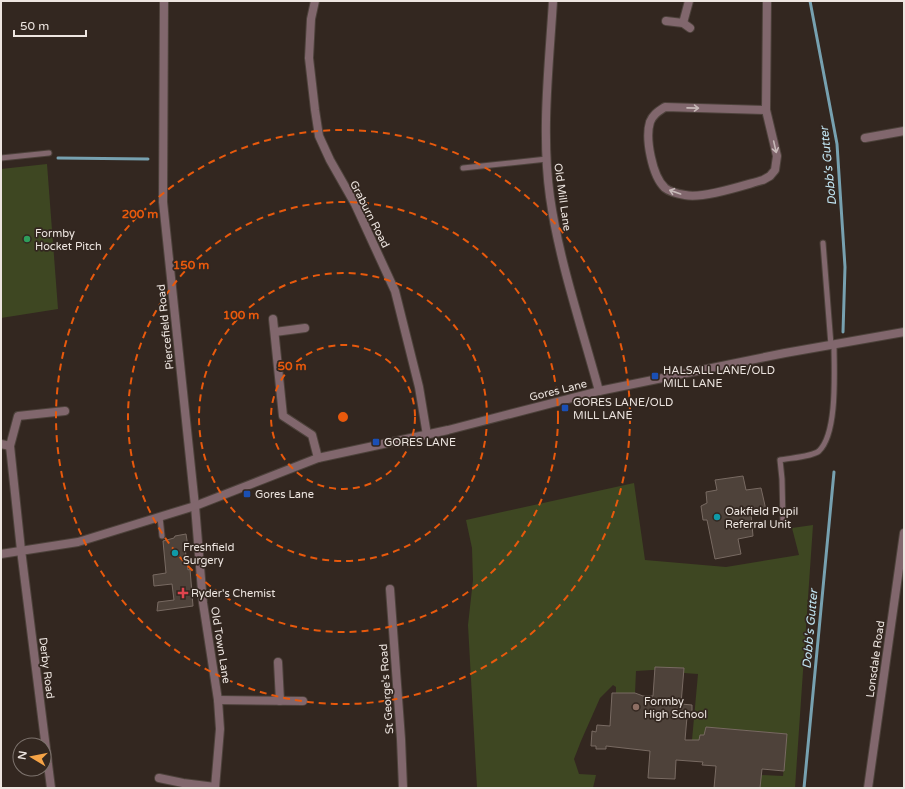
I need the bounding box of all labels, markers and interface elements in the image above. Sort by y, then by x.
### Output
scale bar [14,12,86,38]
text: 50 m [20,19,49,33]
one-way arrow [686,104,699,112]
water label: Dobb's Gutter [817,124,839,206]
one-way arrow [772,141,780,154]
street label: Old Mill Lane [551,162,574,232]
street label: Graburn Road [347,178,392,250]
one-way arrow [669,187,681,195]
text: 200 m [122,207,158,221]
place label: Formby Hocket Pitch [35,227,102,253]
marker: Formby Hocket Pitch [22,234,32,244]
text: 150 m [173,258,209,272]
street label: Piercefield Road [155,284,176,370]
text: 100 m [223,308,259,322]
text: 50 m [277,359,307,373]
place label: HALSALL LANE/OLD MILL LANE [663,364,775,390]
marker: HALSALL LANE/OLD MILL LANE [650,371,660,381]
street label: Gores Lane [528,377,588,404]
place label: GORES LANE/OLD MILL LANE [573,396,673,422]
marker: GORES LANE/OLD MILL LANE [560,403,570,413]
centre of rings [336,410,350,424]
place label: GORES LANE [384,436,456,449]
marker: GORES LANE [371,437,381,447]
place label: Gores Lane [255,488,314,501]
marker: Gores Lane [242,489,252,499]
place label: Oakfield Pupil Referral Unit [725,505,798,531]
marker: Oakfield Pupil Referral Unit [712,512,722,522]
place label: Freshfield Surgery [183,541,234,567]
marker: Freshfield Surgery [170,548,180,558]
place label: Ryder's Chemist [191,587,275,600]
water label: Dobb's Gutter [800,587,821,669]
marker: Ryder's Chemist [178,588,188,598]
street label: Old Town Lane [208,606,233,684]
street label: Lonsdale Road [864,620,887,698]
street label: Derby Road [36,637,57,700]
street label: St George's Road [377,643,396,734]
place label: Formby High School [644,695,707,721]
marker: Formby High School [631,702,641,712]
north arrow [12,737,52,777]
text: N [15,750,30,761]

